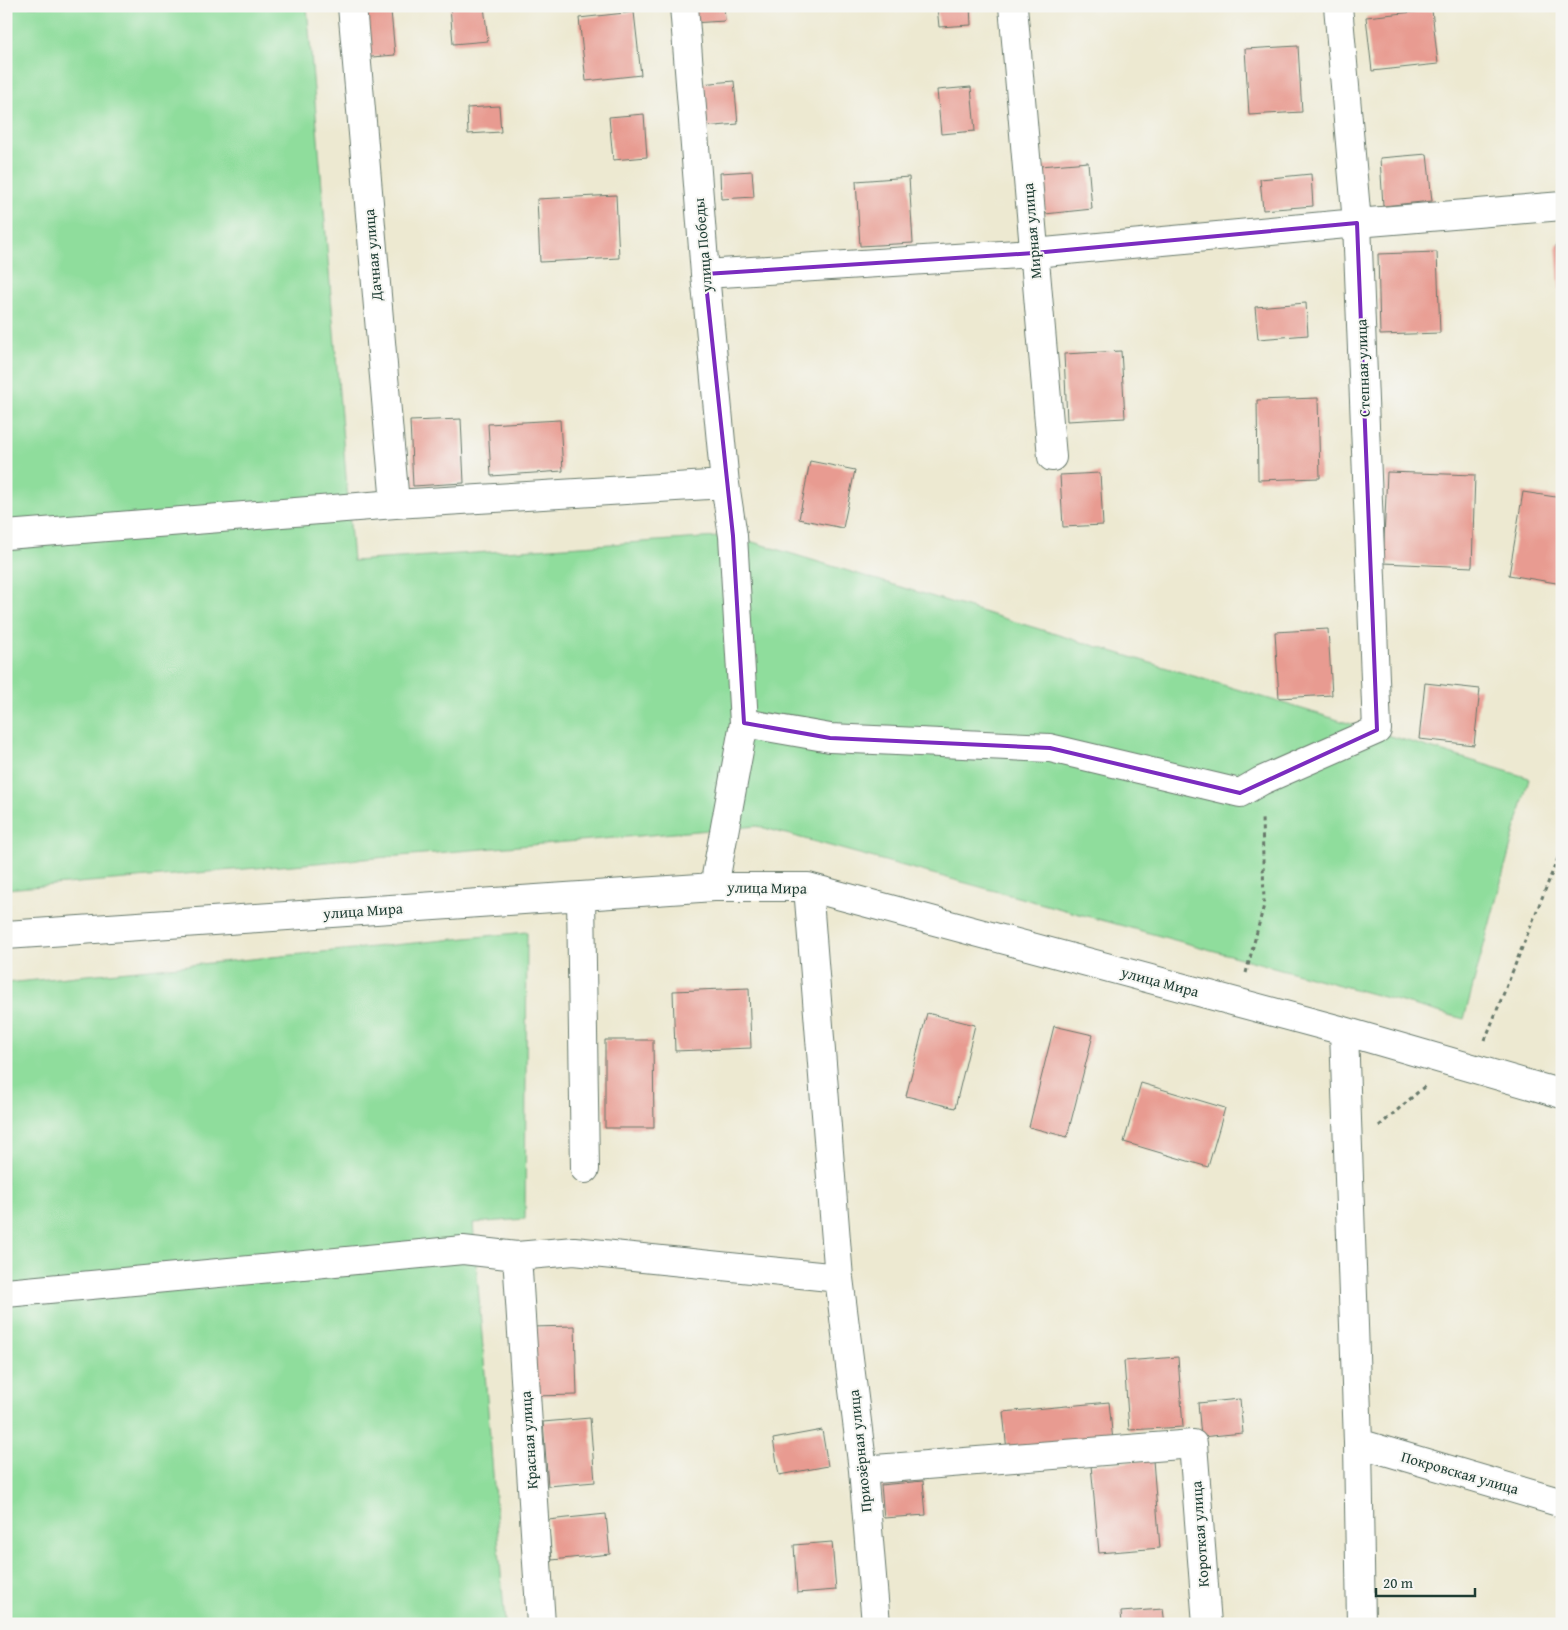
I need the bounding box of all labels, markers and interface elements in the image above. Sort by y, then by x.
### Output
street label: Мирная улица [1017,181,1046,280]
street label: улица Победы [688,197,717,294]
street label: Дачная улица [358,207,387,303]
street label: Степная улица [1350,318,1375,417]
street label: улица Мира [726,876,808,899]
street label: улица Мира [321,897,404,924]
street label: улица Мира [1118,961,1202,1002]
street label: Приозёрная улица [843,1388,876,1513]
street label: Красная улица [515,1389,542,1490]
street label: Покровская улица [1399,1446,1522,1500]
street label: Короткая улица [1185,1479,1214,1588]
scale bar [1376,1565,1474,1597]
text: 20 m [1383,1572,1414,1593]

